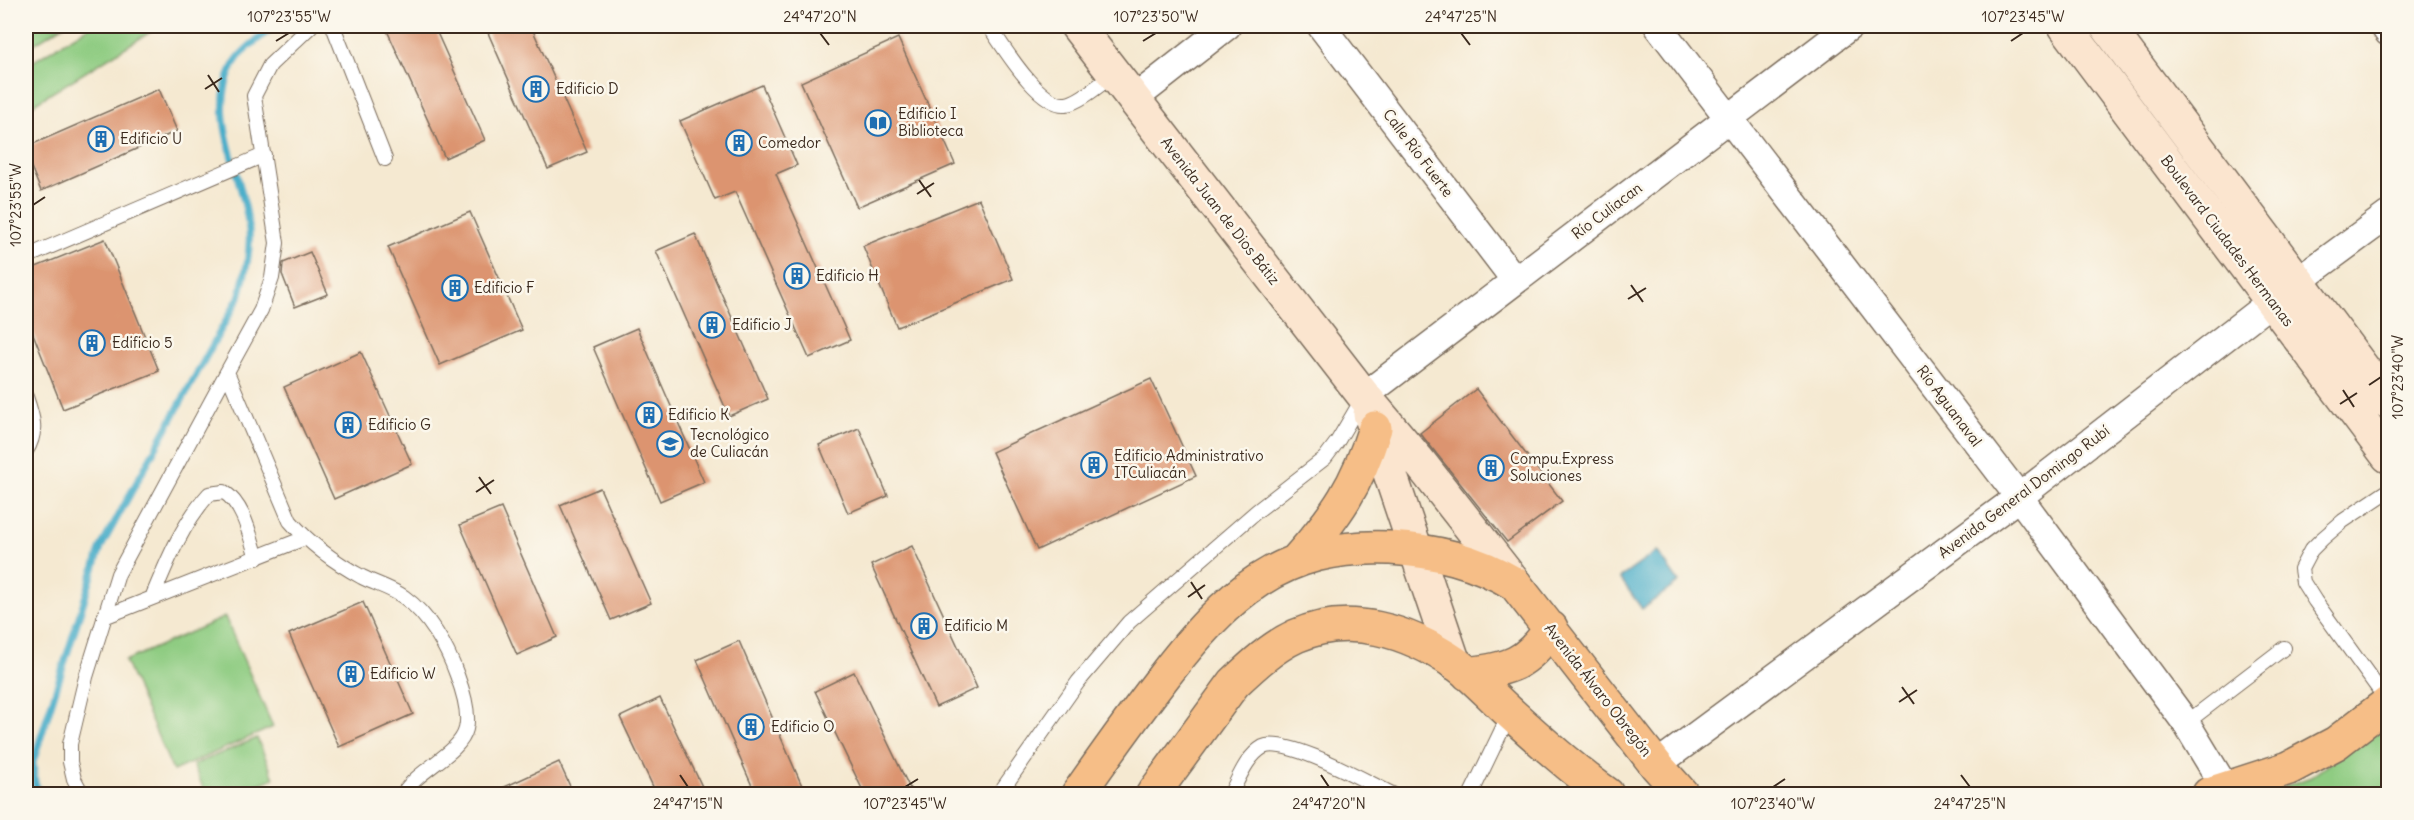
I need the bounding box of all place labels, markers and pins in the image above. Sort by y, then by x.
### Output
building icon: Edificio D [521,74,551,104]
place label: Edificio D [556,79,619,98]
place label: Edificio I Biblioteca [898,104,964,140]
library icon: Edificio I Biblioteca [863,108,893,138]
building icon: Edificio U [86,124,116,154]
building icon: Comedor [724,128,754,158]
place label: Edificio U [120,129,182,148]
place label: Comedor [758,133,821,152]
building icon: Edificio H [782,261,812,291]
place label: Edificio H [816,266,879,285]
building icon: Edificio F [440,273,470,303]
place label: Edificio F [474,278,535,297]
building icon: Edificio J [697,310,727,340]
place label: Edificio J [732,315,792,334]
building icon: Edificio 5 [77,328,107,358]
place label: Edificio 5 [112,333,173,352]
building icon: Edificio K [634,400,664,430]
place label: Edificio K [668,405,730,424]
building icon: Edificio G [333,410,363,440]
place label: Edificio G [368,415,431,434]
place label: Tecnológico de Culiacán [690,425,769,461]
school or university icon: Tecnológico de Culiacán [655,429,685,459]
place label: Edificio Administrativo ITCuliacán [1114,446,1264,482]
place label: Compu.Express Soluciones [1510,449,1614,485]
building icon: Edificio Administrativo ITCuliacán [1079,450,1109,480]
building icon: Compu.Express Soluciones [1476,453,1506,483]
building icon: Edificio M [909,611,939,641]
place label: Edificio M [944,616,1008,635]
building icon: Edificio W [336,659,366,689]
place label: Edificio W [370,664,436,683]
building icon: Edificio O [736,712,766,742]
place label: Edificio O [771,717,835,736]

